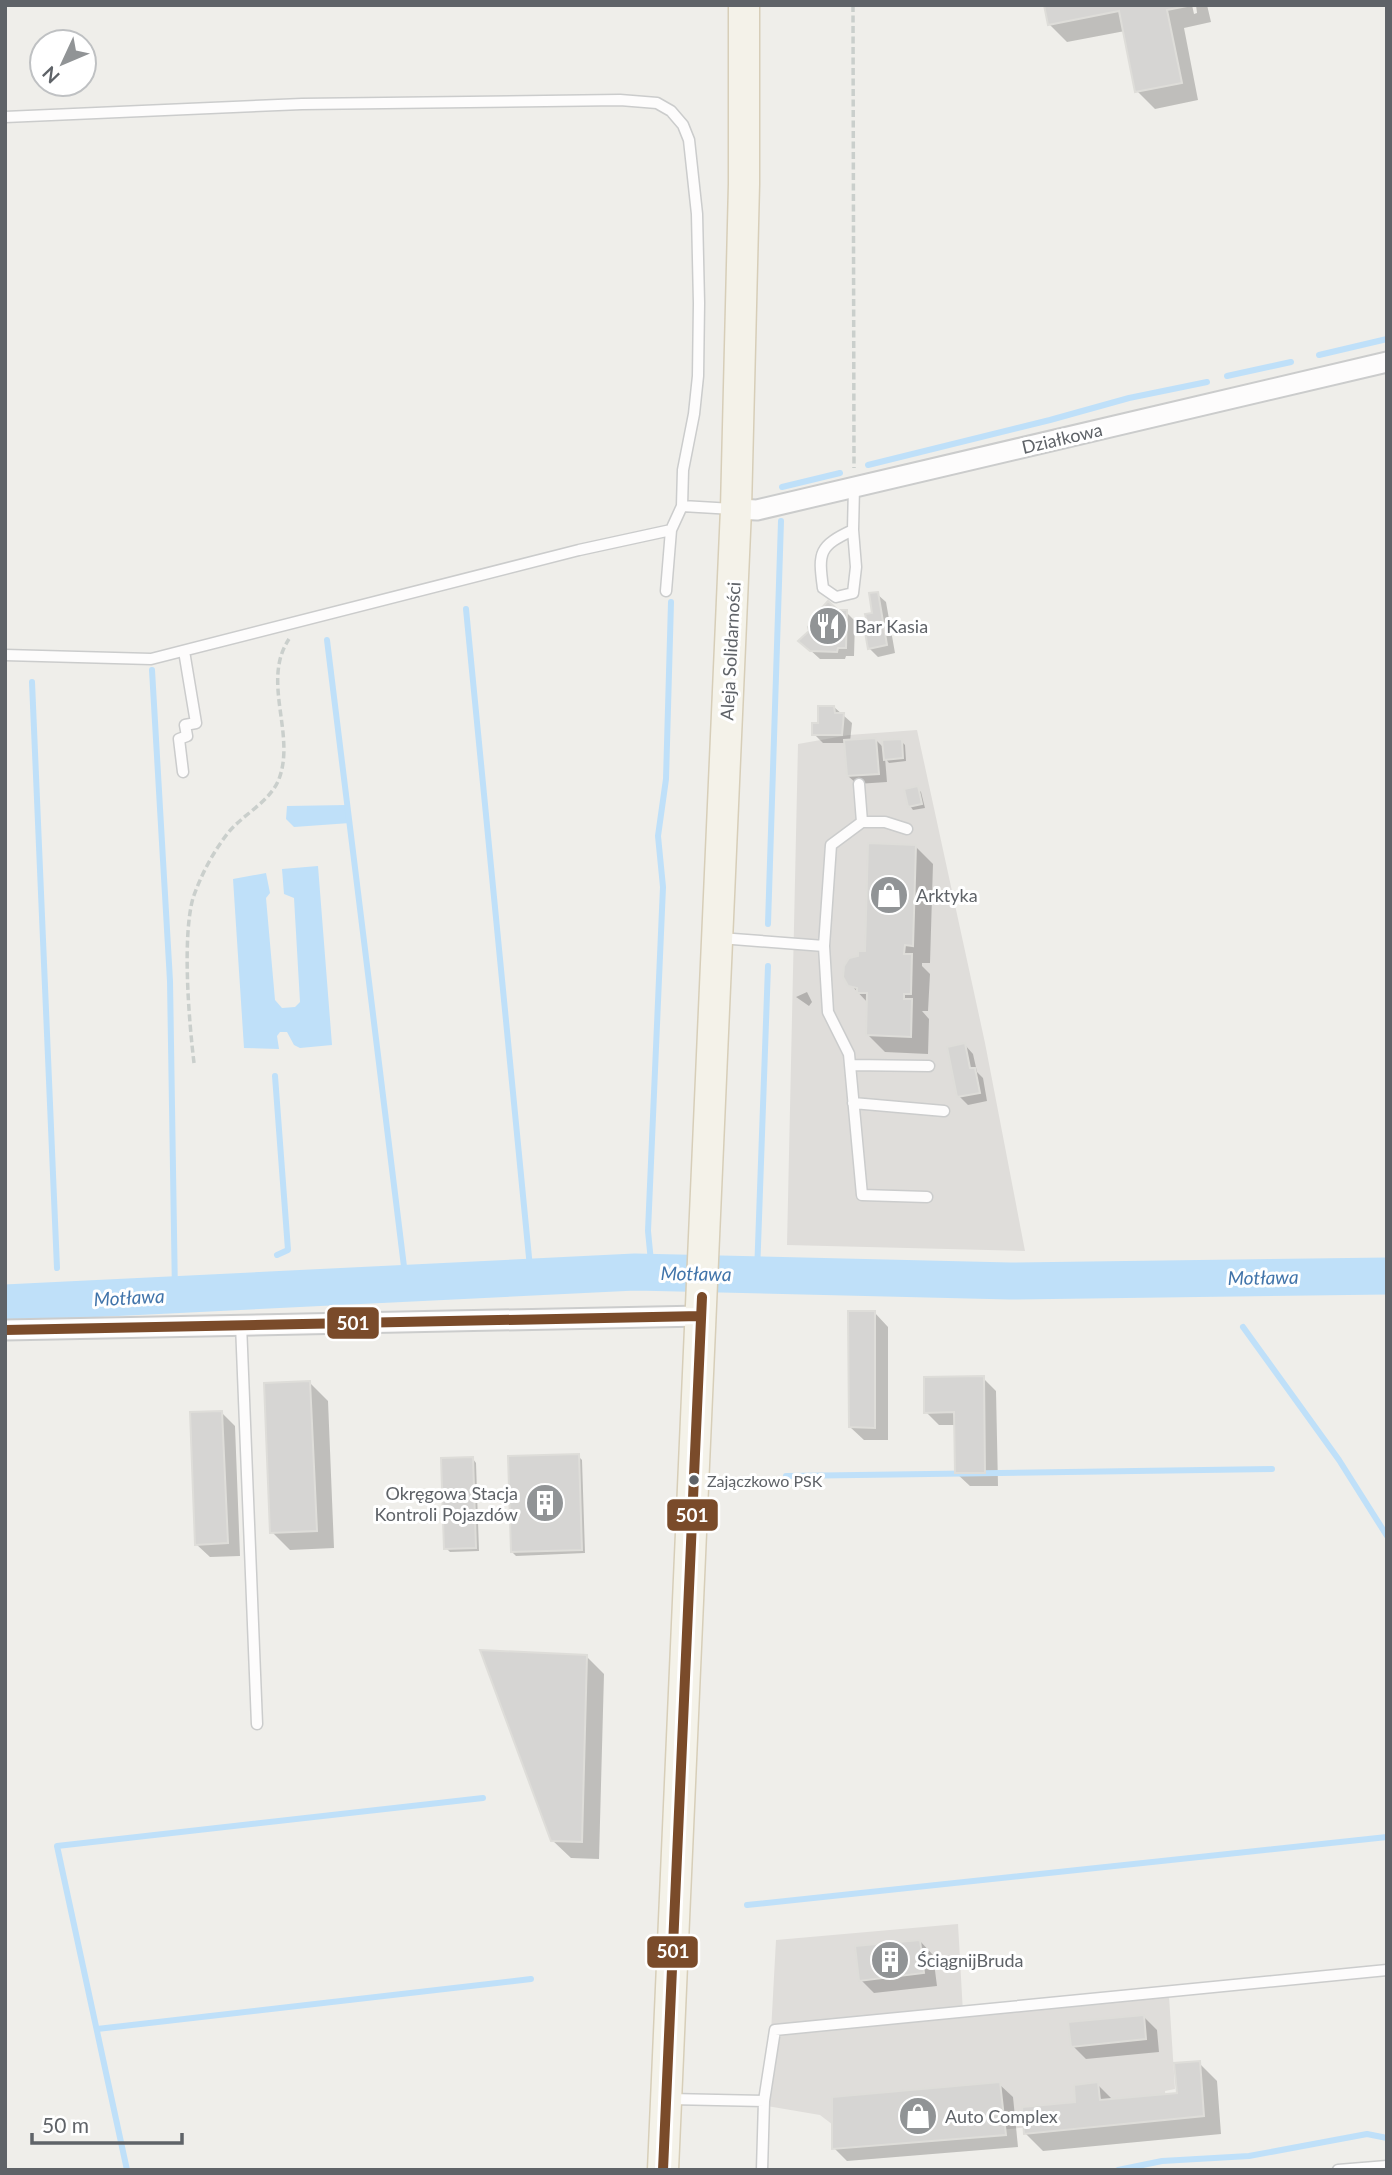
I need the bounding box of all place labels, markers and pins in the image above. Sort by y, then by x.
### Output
restaurant icon: Bar Kasia [807,605,849,647]
place label: Bar Kasia [855,615,928,637]
shop icon: Arktyka [868,874,910,916]
place label: Arktyka [916,884,978,906]
place label: Zajączkowo PSK [707,1471,823,1490]
marker: Zajączkowo PSK [687,1473,701,1487]
place label: Okręgowa Stacja Kontroli Pojazdów [375,1482,518,1525]
building icon: Okręgowa Stacja Kontroli Pojazdów [524,1482,566,1524]
building icon: ŚciągnijBruda [869,1939,911,1981]
place label: ŚciągnijBruda [917,1949,1024,1971]
shop icon: Auto Complex [897,2095,939,2137]
place label: Auto Complex [945,2105,1058,2127]

